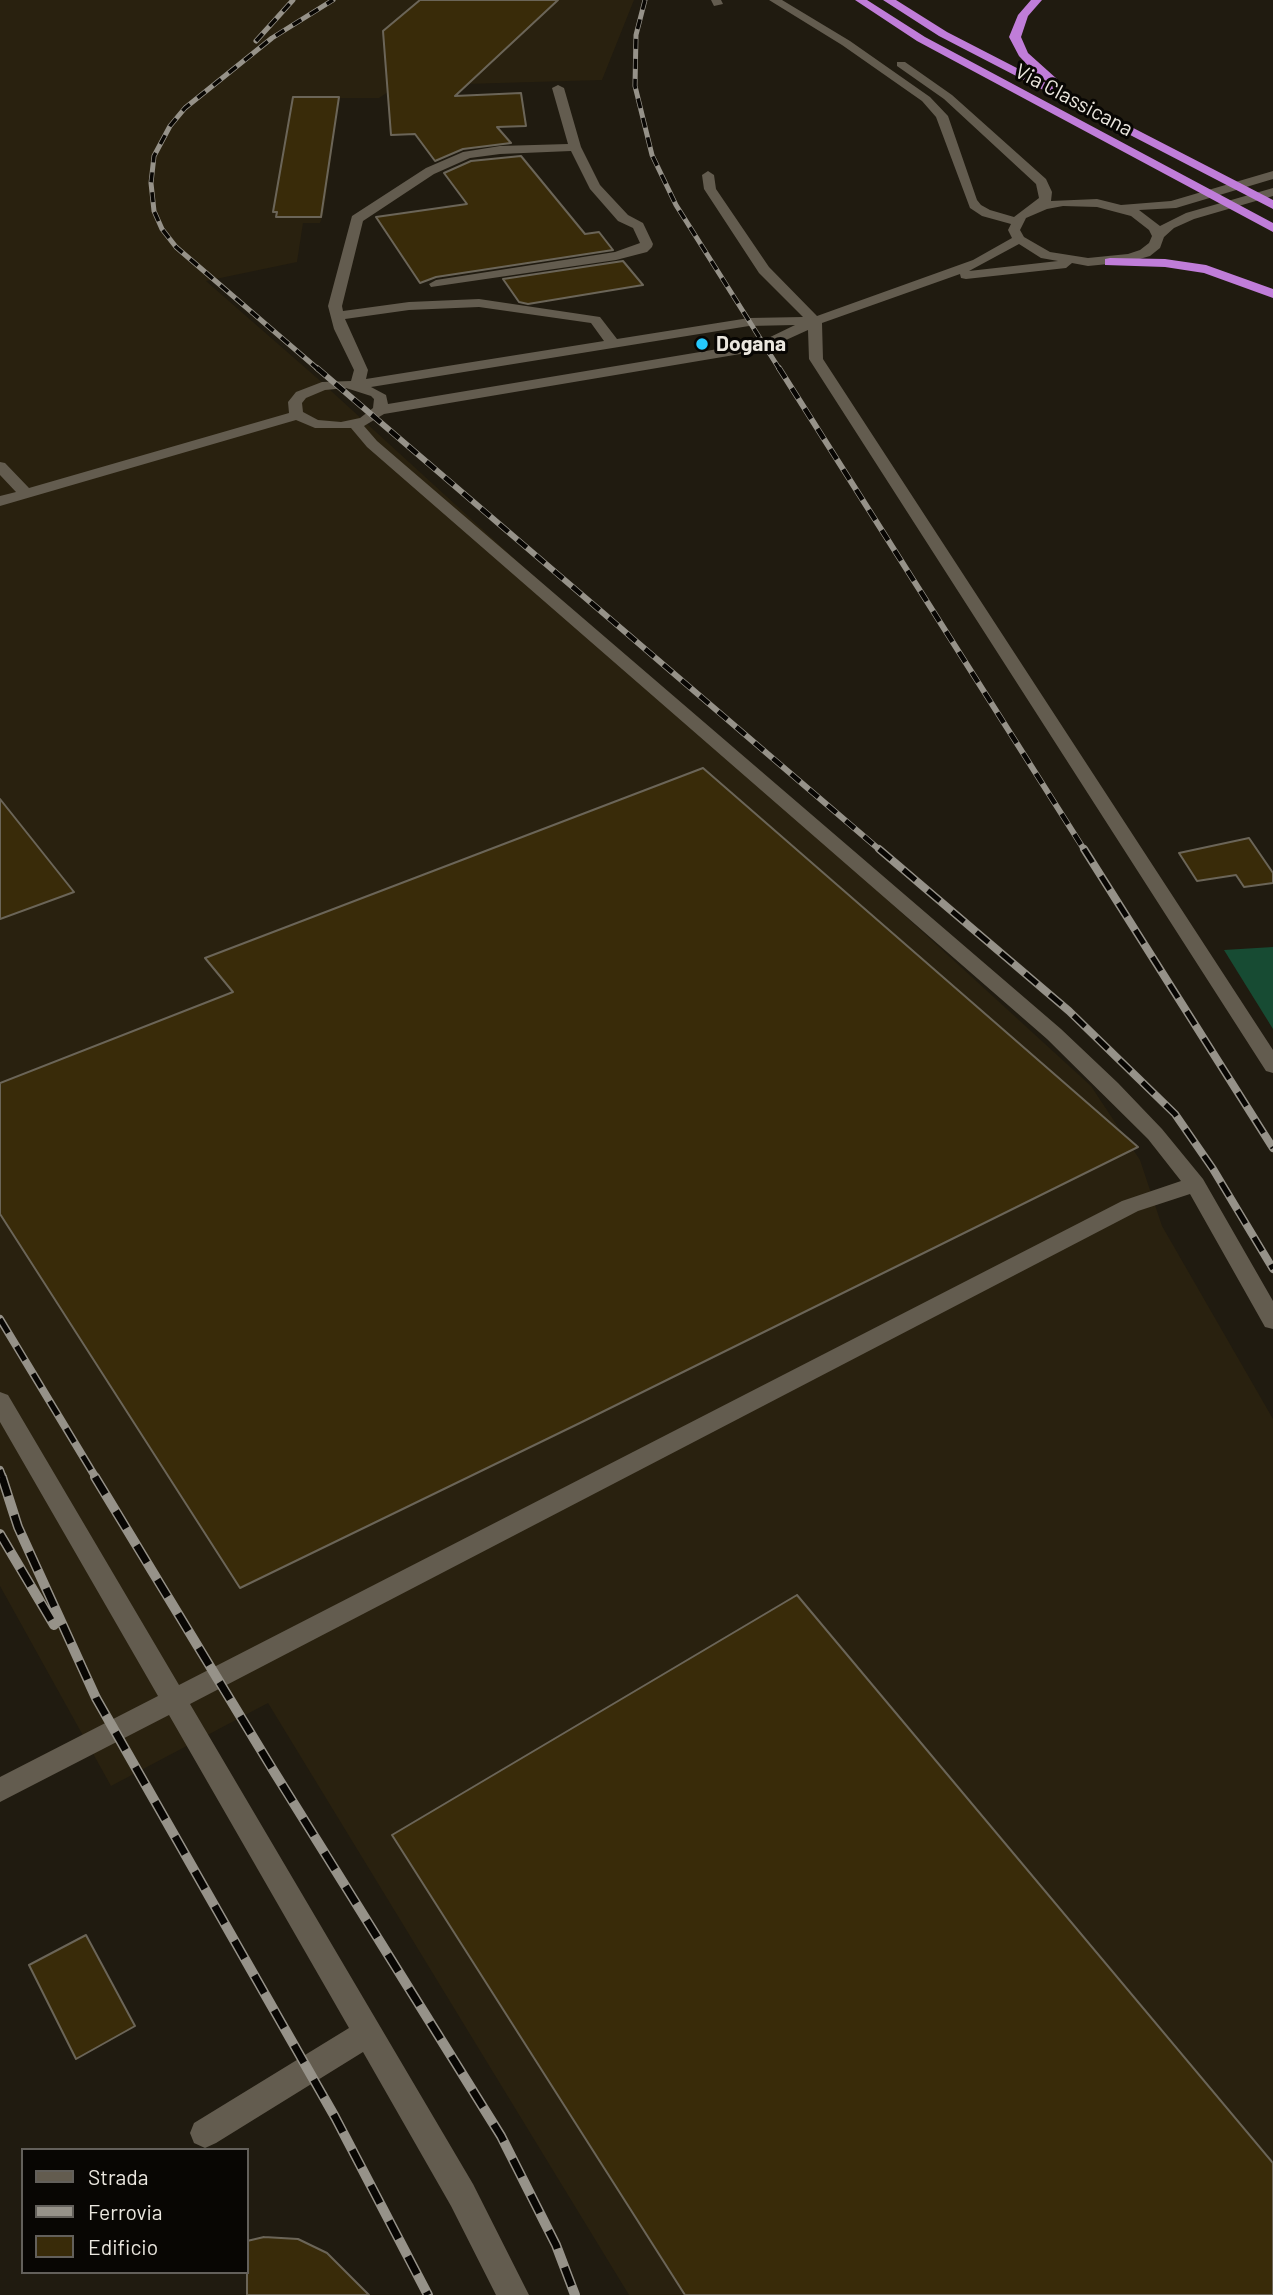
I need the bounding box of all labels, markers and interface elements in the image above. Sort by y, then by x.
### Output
street label: Via Classicana [1011,58,1137,142]
place label: Dogana [716,331,786,357]
marker: Dogana [694,336,710,352]
legend [21,2148,248,2274]
text: Strada [88,2164,148,2189]
text: Ferrovia [88,2199,163,2224]
text: Edificio [88,2234,158,2259]

